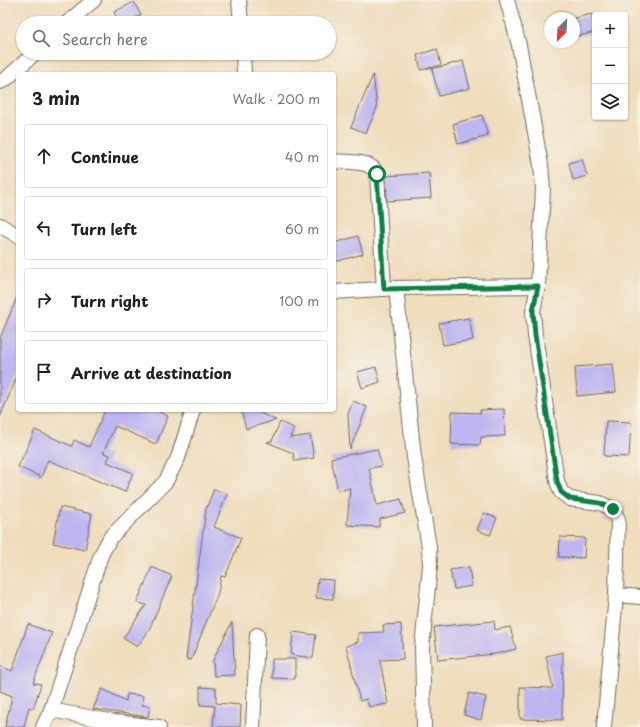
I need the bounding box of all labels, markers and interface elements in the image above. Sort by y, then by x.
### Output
north arrow [544,12,580,48]
map controls [592,12,628,120]
button: + [592,12,628,48]
search box [16,16,336,60]
icon: search [30,27,52,49]
text: Search here [62,27,148,50]
button: − [592,48,628,84]
button: layers [592,84,628,120]
text: 3 min [32,85,80,111]
text: Walk · 200 m [232,89,320,108]
icon: ahead [33,145,55,167]
text: Continue [71,145,139,168]
text: 40 m [285,147,319,166]
route start [368,165,386,183]
icon: left [33,217,55,239]
text: Turn left [71,217,137,240]
text: 60 m [285,219,319,238]
icon: right [33,289,55,311]
text: Turn right [71,289,148,312]
text: 100 m [279,291,319,310]
icon: arrive [33,361,55,383]
text: Arrive at destination [71,361,232,384]
route end [604,500,622,518]

